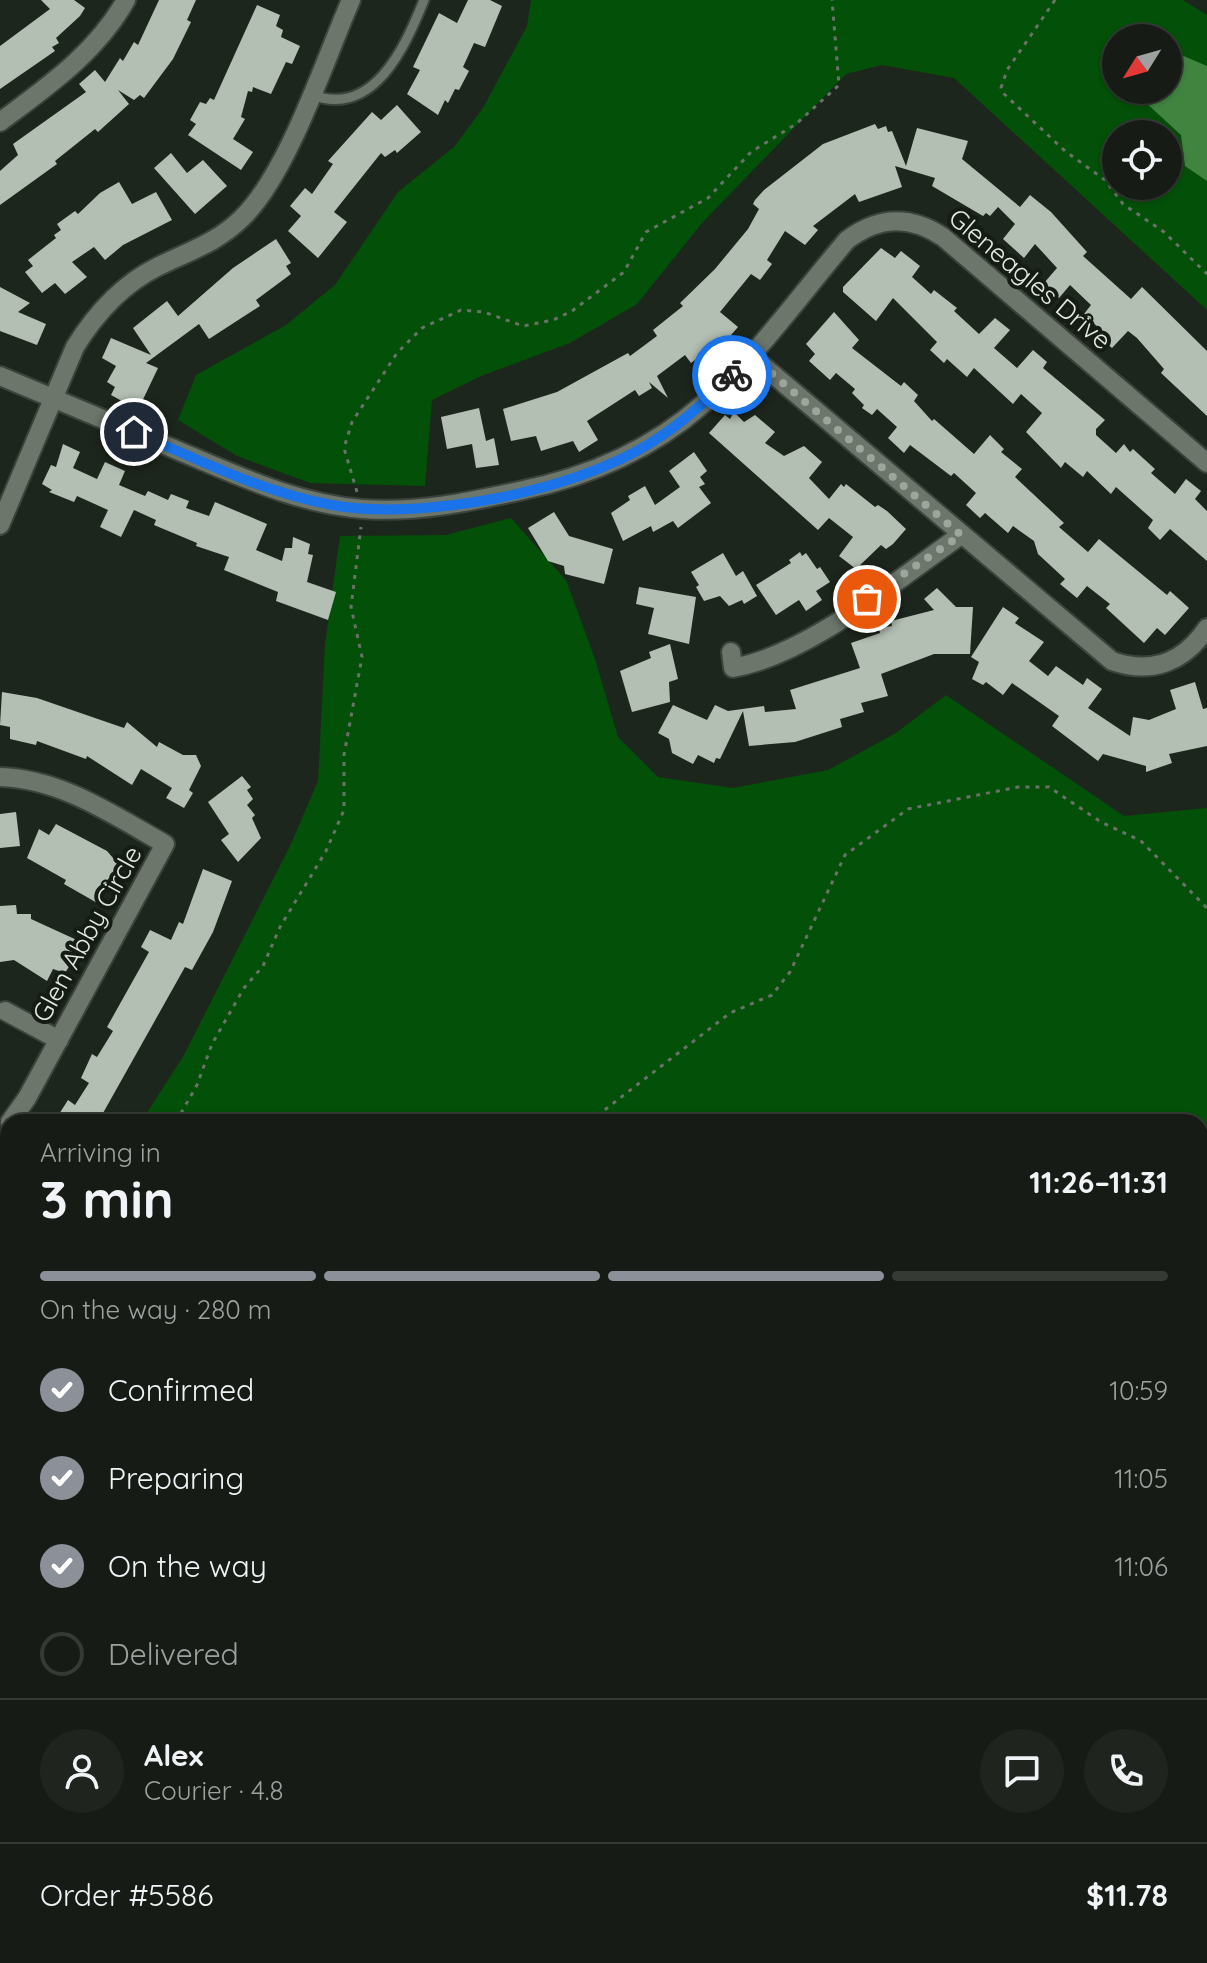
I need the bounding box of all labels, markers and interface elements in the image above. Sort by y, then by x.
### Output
north arrow [1102,24,1182,104]
map controls [1102,24,1182,200]
button: locate [1102,120,1182,200]
street label: Gleneagles Drive [942,201,1119,356]
courier [692,335,772,415]
icon: bike [710,353,754,397]
pin [100,398,168,466]
icon: home [112,410,156,454]
pin [833,565,901,633]
icon: bag [845,577,889,621]
street label: Glen Abby Circle [24,840,149,1028]
text: Arriving in [40,1136,161,1169]
text: 11:26–11:31 [1029,1163,1168,1201]
text: 3 min [40,1166,174,1231]
text: On the way · 280 m [40,1293,272,1326]
icon: check [40,1368,84,1412]
text: Confirmed [108,1371,254,1409]
text: 10:59 [1109,1374,1168,1407]
icon: check [40,1456,84,1500]
text: Preparing [108,1459,244,1497]
text: 11:05 [1114,1462,1168,1495]
icon: check [40,1544,84,1588]
text: On the way [108,1547,267,1585]
text: 11:06 [1114,1550,1168,1583]
text: Delivered [108,1635,239,1673]
button: person [40,1729,124,1813]
button: chat [980,1729,1064,1813]
button: phone [1084,1729,1168,1813]
text: Alex [144,1736,203,1774]
text: Courier · 4.8 [144,1774,283,1807]
text: Order #5586 [40,1876,213,1914]
text: $11.78 [1086,1876,1168,1914]

